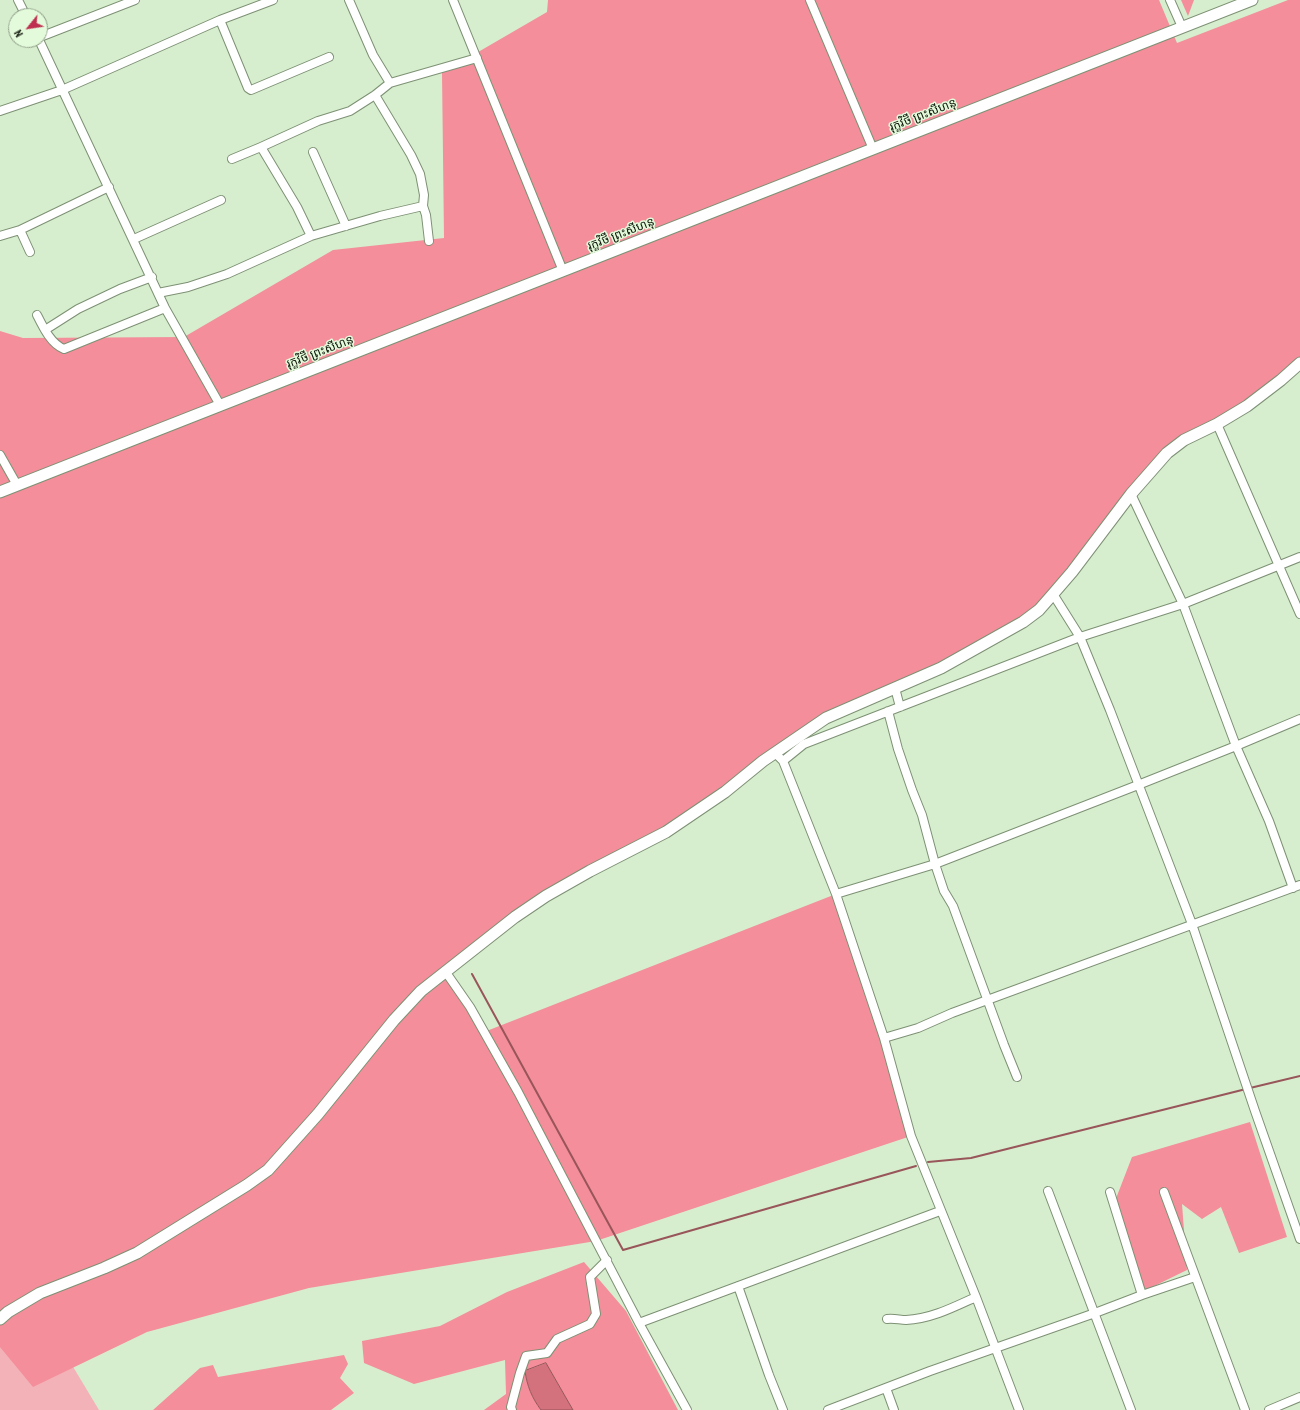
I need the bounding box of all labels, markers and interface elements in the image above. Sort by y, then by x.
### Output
north arrow [8,8,48,48]
text: N [11,27,26,40]
street label: រុក្ខវិថី ព្រះសីហនុ [887,96,959,134]
street label: រុក្ខវិថី ព្រះសីហនុ [585,215,657,253]
street label: រុក្ខវិថី ព្រះសីហនុ [284,333,356,371]

